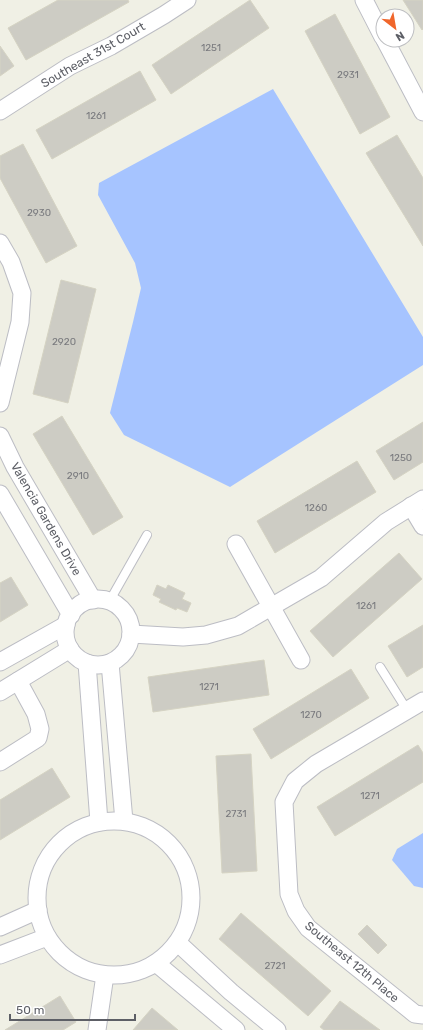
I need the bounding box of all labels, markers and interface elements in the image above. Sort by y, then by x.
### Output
north arrow [375,8,415,48]
street label: Southeast 31st Court [38,19,148,91]
text: N [393,29,407,44]
house number: 1251 [201,42,221,54]
house number: 2931 [337,69,359,81]
house number: 1261 [86,110,106,122]
house number: 2930 [27,207,51,219]
house number: 2920 [52,336,76,348]
house number: 1250 [390,452,412,464]
street label: Valencia Gardens Drive [8,460,84,578]
house number: 2910 [67,470,89,482]
house number: 1260 [305,502,327,514]
house number: 1261 [356,600,376,612]
house number: 1271 [199,681,219,693]
house number: 1270 [300,709,322,721]
house number: 1271 [360,790,380,802]
house number: 2731 [225,808,247,820]
street label: Southeast 12th Place [302,919,402,1006]
house number: 2721 [264,960,286,972]
scale bar [10,996,135,1022]
text: 50 m [16,1003,44,1017]

